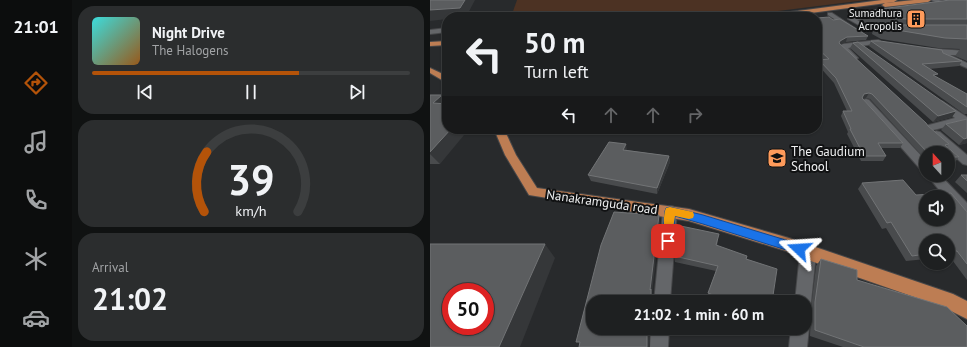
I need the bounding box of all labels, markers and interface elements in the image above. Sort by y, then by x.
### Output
place label: Sumadhura Acropolis [849,6,902,33]
building icon: Sumadhura Acropolis [905,8,927,30]
text: 21:01 [13,15,59,38]
text: Night Drive [152,23,225,42]
text: 50 m [524,24,585,61]
icon: left [458,28,510,80]
text: The Halogens [152,42,229,59]
text: Turn left [524,60,589,83]
icon: directions [22,69,50,97]
icon: previous [134,81,156,103]
icon: pause [240,81,262,103]
icon: next [346,81,368,103]
icon: left [558,104,580,126]
icon: ahead [600,104,622,126]
icon: ahead [642,104,664,126]
icon: right [684,104,706,126]
icon: music [22,128,50,156]
place label: The Gaudium School [791,143,865,175]
north arrow [919,146,955,182]
map controls [919,146,955,270]
school or university icon: The Gaudium School [766,147,788,169]
text: 39 [227,152,275,205]
icon: phone [22,186,50,214]
street label: Nanakramguda road [545,186,659,218]
button: sound [919,190,955,226]
text: km/h [235,200,267,219]
pin [651,224,685,258]
position arrow [778,228,820,270]
icon: arrive [657,230,679,252]
button: search [919,234,955,270]
icon: climate [22,245,50,273]
text: Arrival [92,259,128,276]
text: 21:02 [92,279,168,318]
speed limit sign: 50 [442,283,494,335]
icon: car [22,304,50,332]
text: 21:02 · 1 min · 60 m [634,305,764,324]

